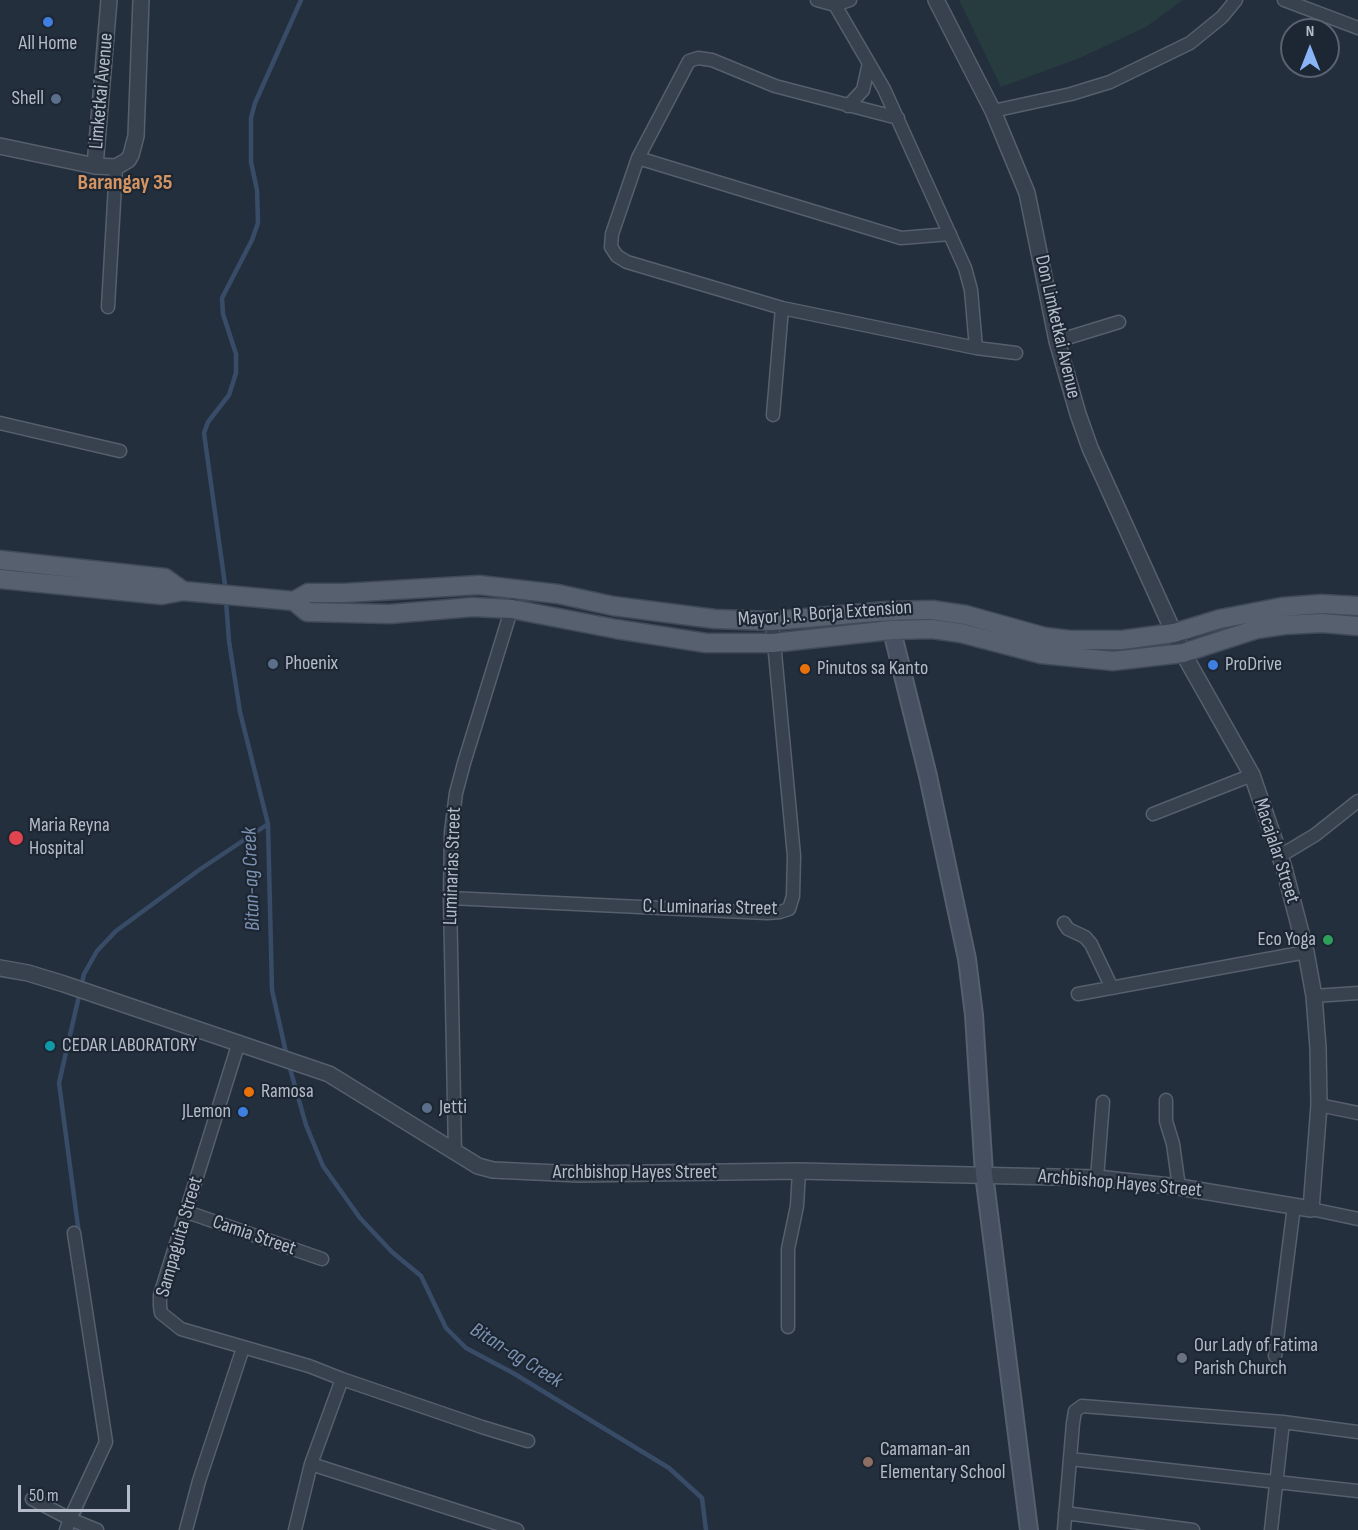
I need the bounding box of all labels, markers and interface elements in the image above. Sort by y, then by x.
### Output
marker: All Home [41,15,55,29]
north arrow [1280,18,1340,78]
text: N [1306,22,1314,41]
place label: All Home [19,32,77,56]
street label: Limketkai Avenue [85,32,119,150]
place label: Shell [11,87,44,111]
marker: Shell [49,92,63,106]
district label: Barangay 35 [78,170,172,196]
street label: Don Limketkai Avenue [1029,253,1085,401]
street label: Mayor J. R. Borja Extension [737,596,913,632]
place label: Phoenix [285,652,338,676]
place label: ProDrive [1225,653,1282,677]
marker: Phoenix [266,657,280,671]
place label: Pinutos sa Kanto [817,657,928,681]
marker: ProDrive [1206,658,1220,672]
marker: Pinutos sa Kanto [798,662,812,676]
street label: Macajalar Street [1248,796,1304,906]
street label: Luminarias Street [439,806,467,926]
place label: Maria Reyna Hospital [29,814,110,861]
water label: Bitan-ag Creek [238,827,266,931]
marker: Maria Reyna Hospital [7,829,25,847]
street label: C. Luminarias Street [642,895,778,921]
place label: Eco Yoga [1258,928,1316,952]
marker: Eco Yoga [1321,933,1335,947]
place label: CEDAR LABORATORY [62,1034,197,1058]
marker: CEDAR LABORATORY [43,1039,57,1053]
place label: Ramosa [261,1080,314,1104]
marker: Ramosa [242,1085,256,1099]
place label: Jetti [439,1096,467,1120]
place label: JLemon [182,1100,231,1124]
marker: Jetti [420,1101,434,1115]
marker: JLemon [236,1105,250,1119]
street label: Archbishop Hayes Street [553,1161,717,1185]
street label: Archbishop Hayes Street [1037,1165,1203,1203]
street label: Sampaguita Street [151,1174,209,1300]
street label: Camia Street [209,1211,299,1261]
water label: Bitan-ag Creek [465,1318,567,1394]
place label: Our Lady of Fatima Parish Church [1194,1334,1318,1381]
marker: Our Lady of Fatima Parish Church [1175,1351,1189,1365]
place label: Camaman-an Elementary School [880,1438,1006,1485]
marker: Camaman-an Elementary School [861,1455,875,1469]
scale bar [21,1473,134,1511]
text: 50 m [29,1485,59,1506]

